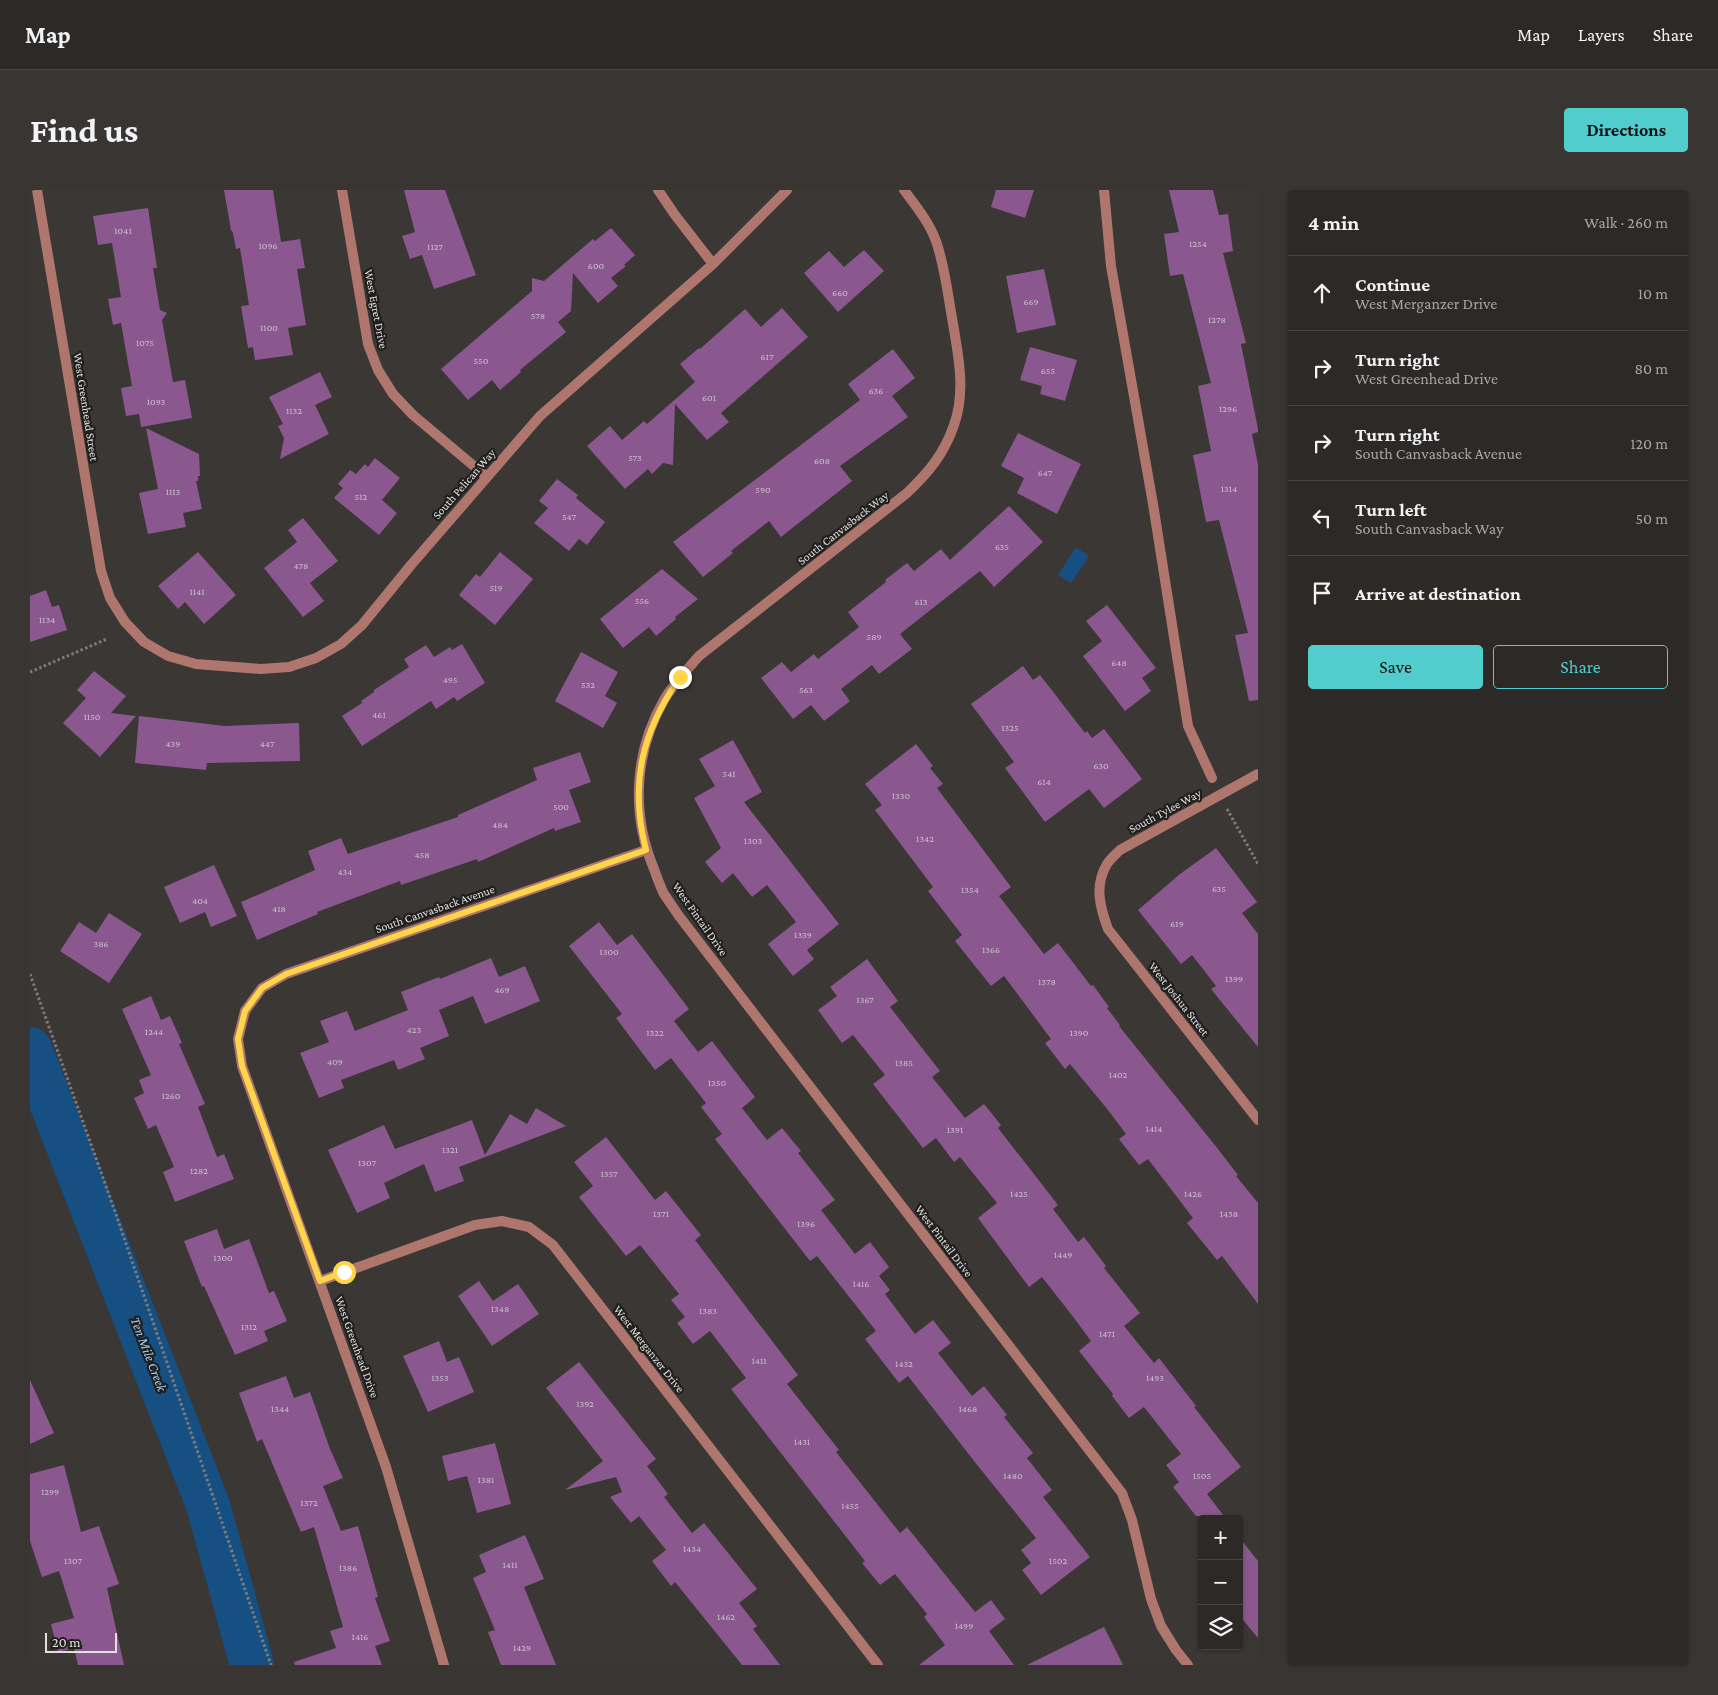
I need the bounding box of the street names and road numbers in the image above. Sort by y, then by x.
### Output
street label: West Egret Drive [361,268,391,350]
street label: West Greenhead Street [71,352,102,463]
street label: South Pelican Way [430,446,499,522]
street label: South Canvasback Way [795,488,892,568]
street label: South Tylee Way [1126,786,1204,836]
street label: West Pintail Drive [669,880,731,958]
street label: South Canvasback Avenue [374,882,496,936]
street label: West Joshua Street [1146,959,1213,1039]
street label: West Pintail Drive [912,1202,976,1280]
street label: West Greenhead Drive [332,1294,382,1400]
street label: West Merganzer Drive [611,1303,687,1395]

